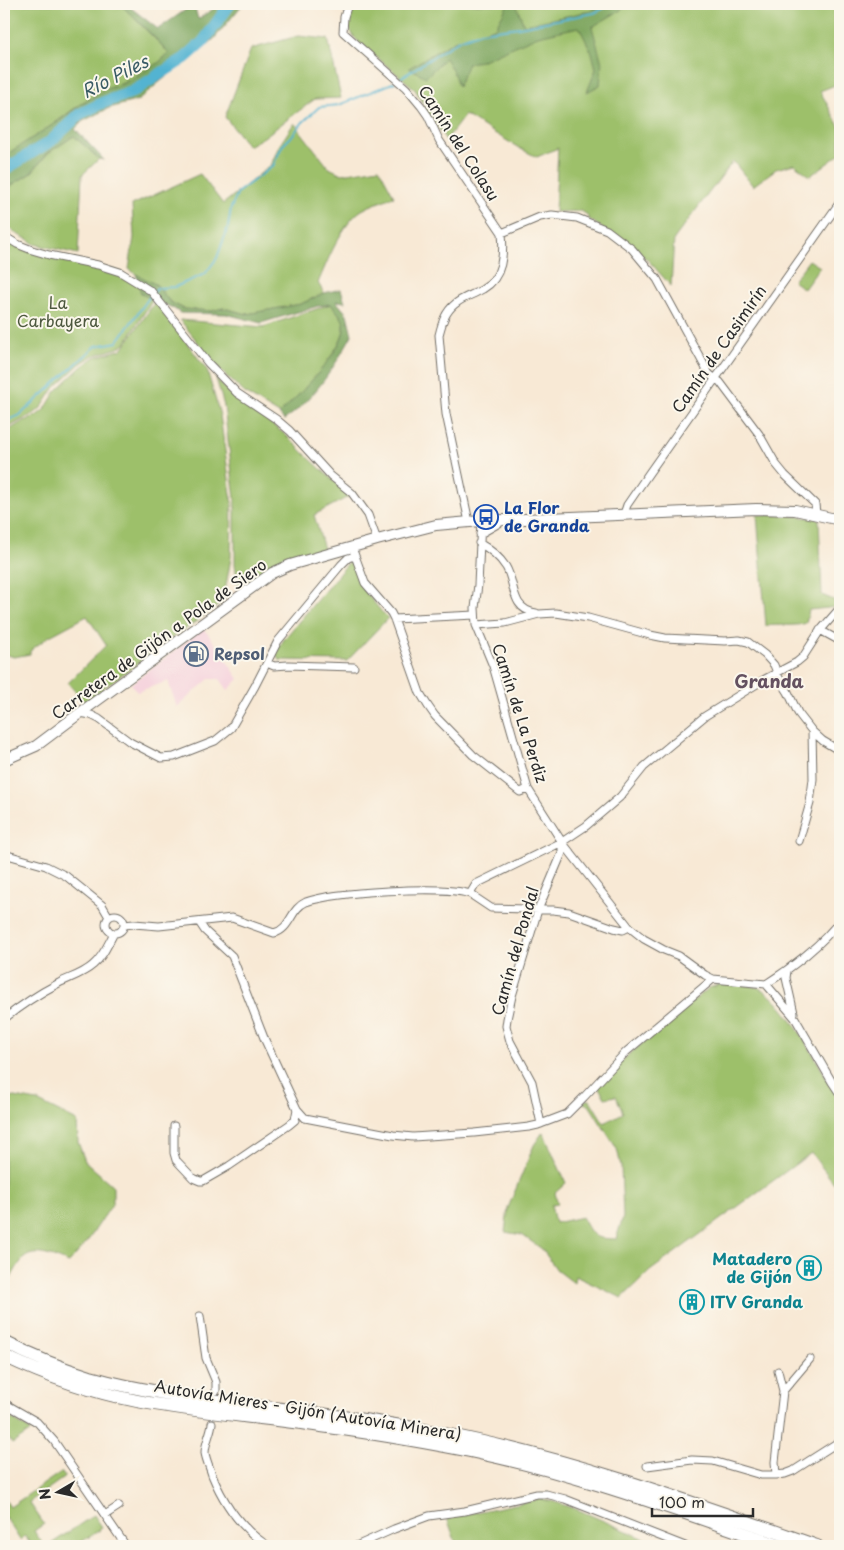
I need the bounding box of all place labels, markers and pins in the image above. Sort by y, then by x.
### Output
place label: La Flor de Granda [504,495,590,537]
bus stop icon: La Flor de Granda [473,504,499,530]
fuel station icon: Repsol [183,641,209,667]
place label: Repsol [214,641,265,665]
place label: Matadero de Gijón [712,1246,792,1288]
building icon: Matadero de Gijón [796,1255,822,1281]
building icon: ITV Granda [679,1289,705,1315]
place label: ITV Granda [710,1289,803,1313]

